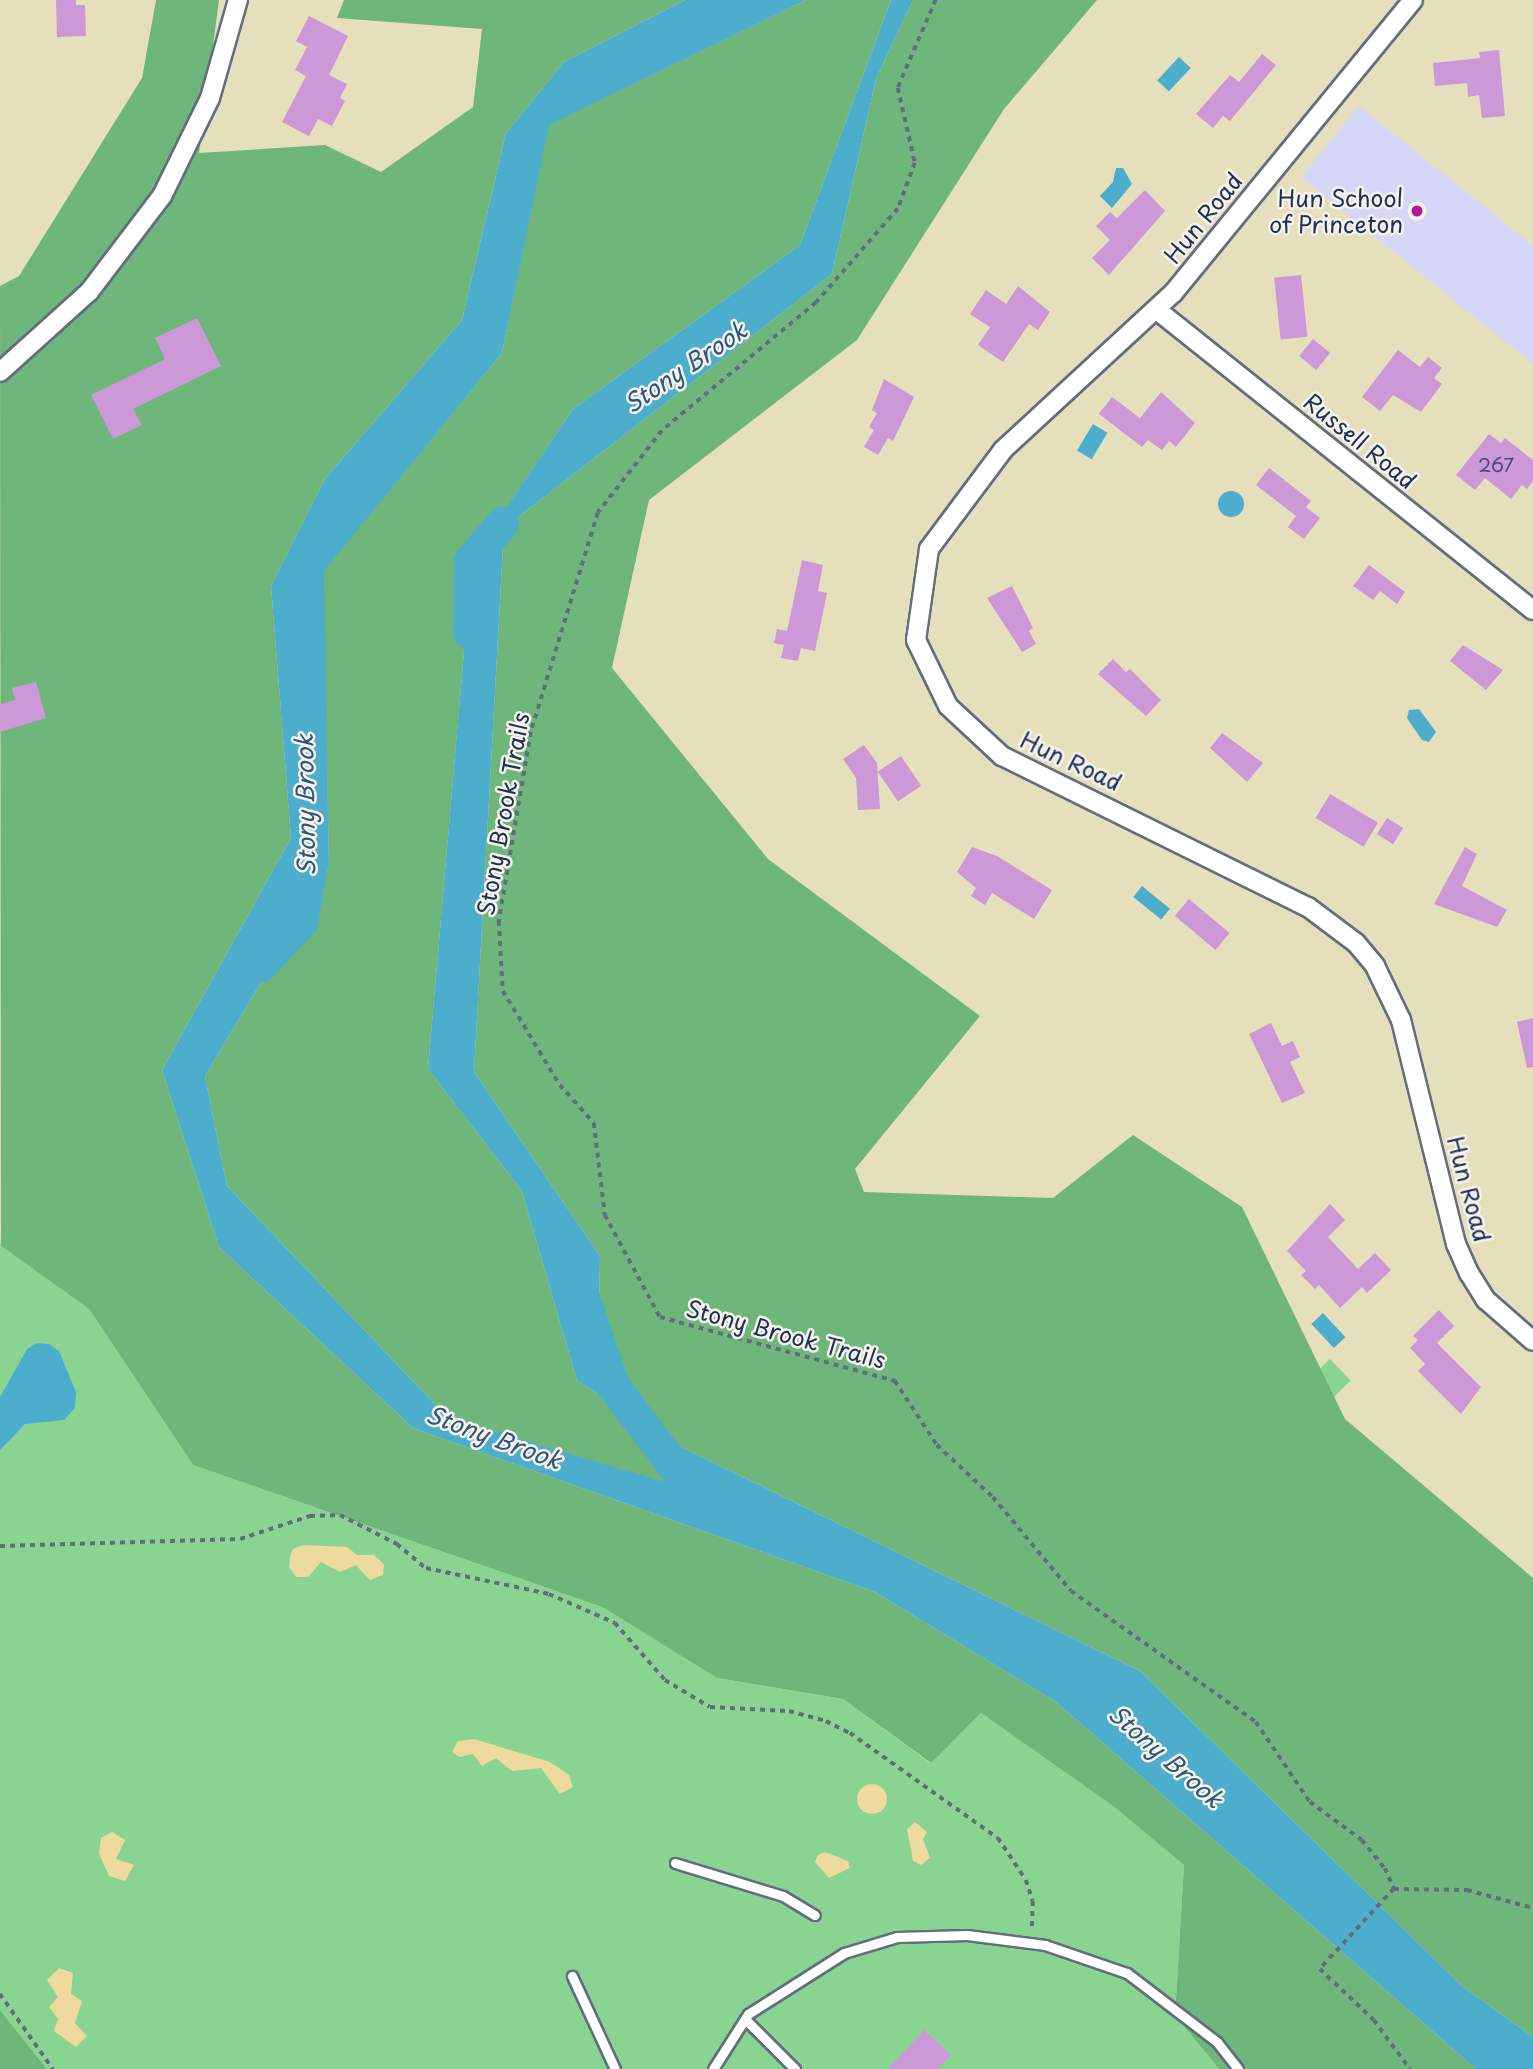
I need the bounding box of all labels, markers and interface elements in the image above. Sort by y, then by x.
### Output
street label: Hun Road [1158,167,1248,269]
place label: Hun School of Princeton [1270,184,1403,238]
marker: Hun School of Princeton [1409,203,1425,219]
water label: Stony Brook [618,315,752,419]
street label: Russell Road [1298,387,1422,495]
house number: 267 [1478,454,1514,476]
street label: Stony Brook Trails [471,710,535,918]
street label: Hun Road [1016,726,1126,796]
water label: Stony Brook [289,733,321,877]
street label: Hun Road [1442,1133,1496,1245]
street label: Stony Brook Trails [682,1294,890,1374]
water label: Stony Brook [422,1399,566,1475]
water label: Stony Brook [1103,1698,1229,1814]

